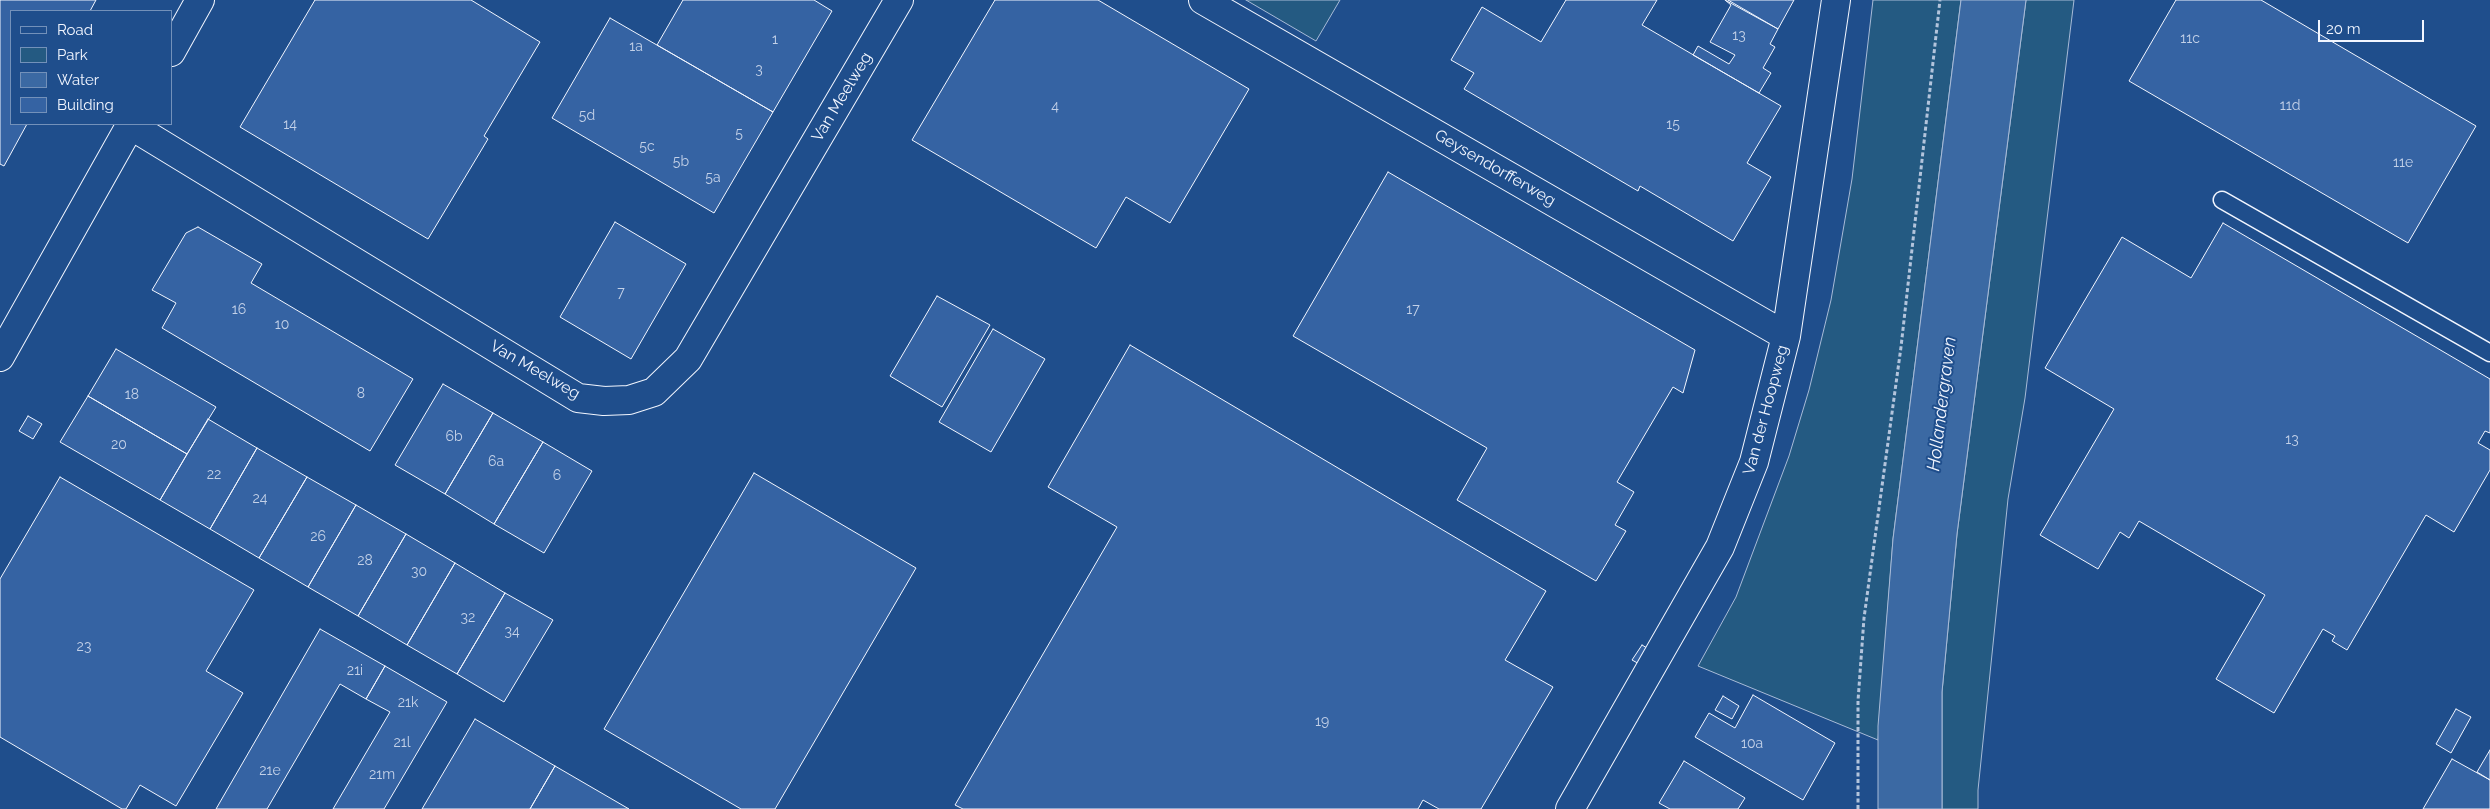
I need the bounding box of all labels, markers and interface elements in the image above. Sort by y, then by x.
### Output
legend [10,10,172,125]
scale bar [2320,10,2426,42]
text: 20 m [2326,20,2361,38]
text: Road [57,21,93,39]
house number: 13 [1732,28,1746,44]
house number: 11c [2180,31,2200,47]
house number: 1 [772,32,778,48]
house number: 1a [629,39,643,55]
text: Park [57,46,88,64]
street label: Van Meelweg [808,49,876,145]
house number: 3 [755,62,763,78]
text: Water [57,71,99,89]
text: Building [57,96,114,114]
house number: 11d [2280,98,2300,114]
house number: 4 [1051,99,1059,115]
house number: 5d [579,108,595,124]
house number: 14 [283,117,297,133]
house number: 15 [1666,117,1680,133]
house number: 5 [735,126,743,142]
street label: Geysendorfferweg [1431,126,1559,210]
house number: 5c [639,139,655,155]
house number: 5b [673,154,689,170]
house number: 11e [2393,155,2413,171]
house number: 5a [705,170,721,186]
house number: 7 [617,285,625,301]
house number: 16 [232,302,246,318]
house number: 17 [1406,302,1420,318]
house number: 10 [275,317,289,333]
street label: Van Meelweg [487,336,583,404]
water label: Hollandergraven [1923,336,1961,472]
street label: Van der Hoopweg [1739,343,1793,477]
house number: 8 [357,386,365,402]
house number: 18 [125,387,139,403]
house number: 6b [445,429,463,445]
house number: 13 [2285,432,2299,448]
house number: 20 [111,437,127,453]
house number: 6a [488,454,504,470]
house number: 22 [207,467,221,483]
house number: 6 [553,468,561,484]
house number: 24 [253,491,267,507]
house number: 26 [310,529,326,545]
house number: 28 [357,553,373,569]
house number: 30 [411,564,427,580]
house number: 32 [461,610,475,626]
house number: 34 [504,624,520,640]
house number: 23 [77,639,91,655]
house number: 21i [347,663,363,679]
house number: 21k [398,695,418,711]
house number: 19 [1315,714,1329,730]
house number: 21l [393,735,411,751]
house number: 10a [1741,736,1763,752]
house number: 21e [259,763,281,779]
house number: 21m [369,767,395,783]

